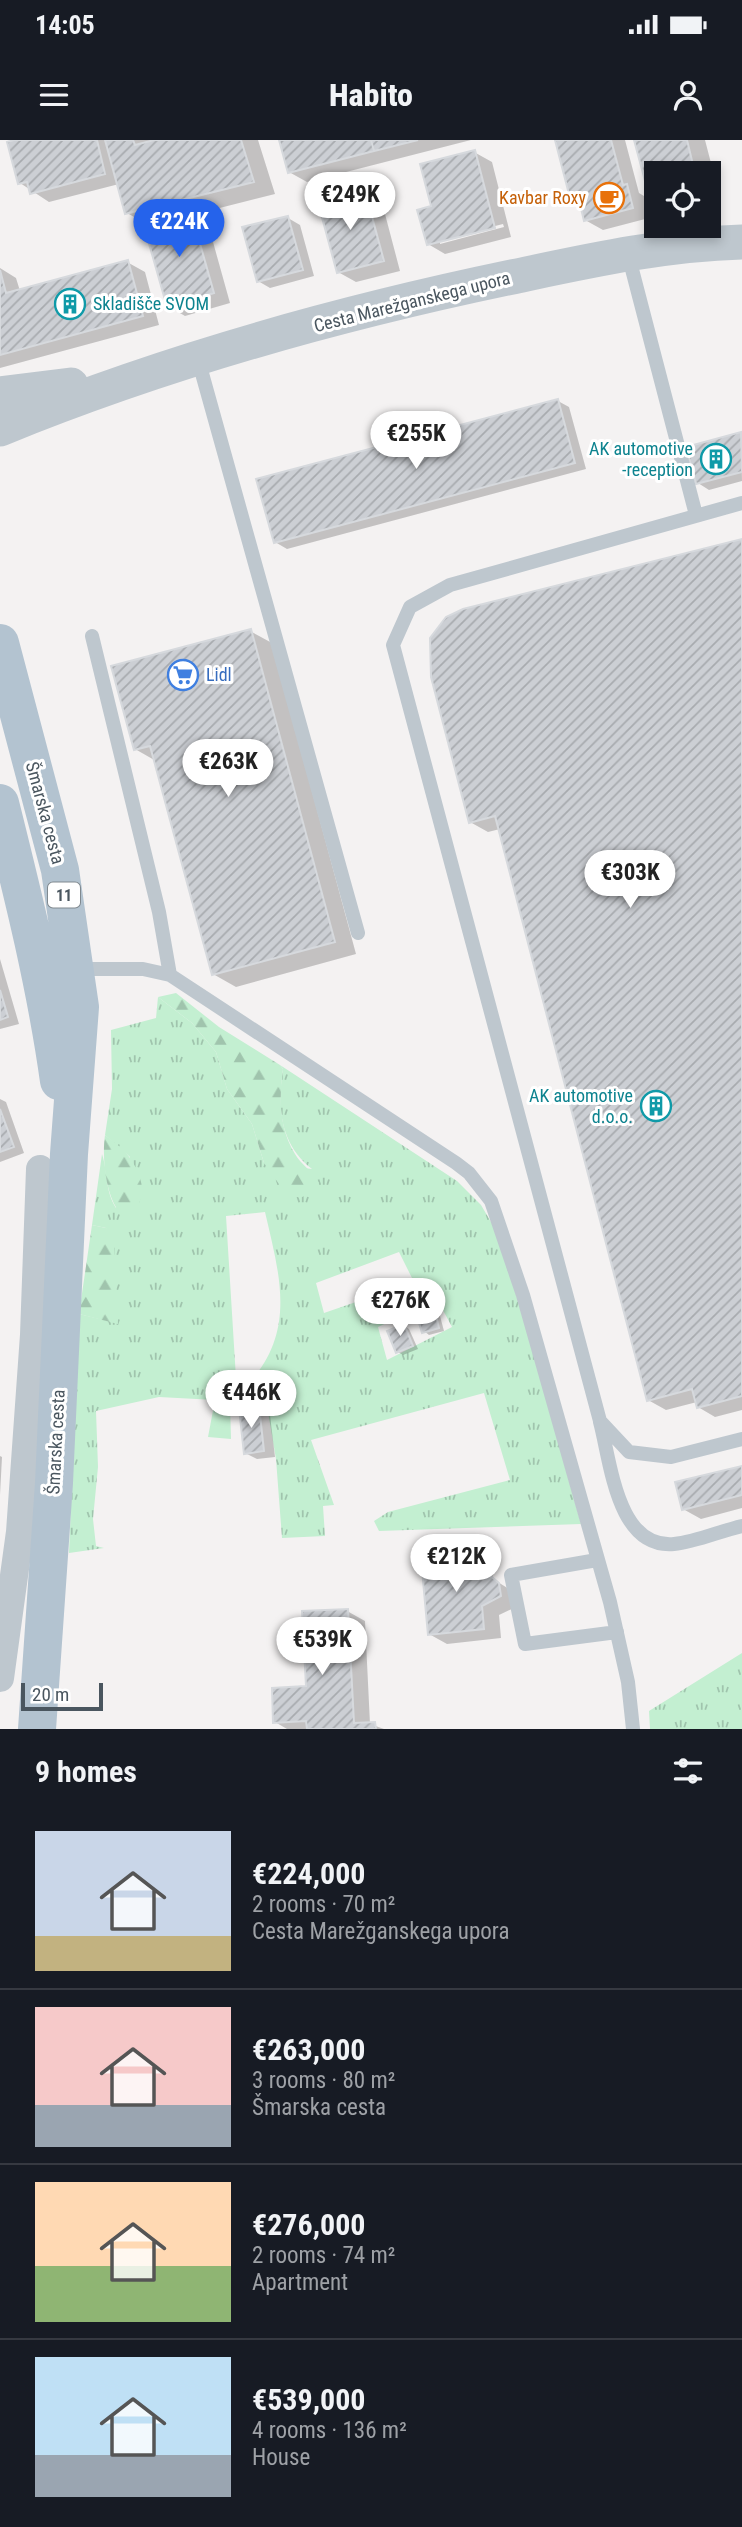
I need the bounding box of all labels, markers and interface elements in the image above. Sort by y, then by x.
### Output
text: 14:05 [35,10,95,40]
icon: menu [35,76,73,114]
text: Habito [329,76,413,114]
icon: person [669,76,707,114]
map controls [644,161,721,238]
button: locate [644,161,721,238]
pin: €249K [301,172,399,232]
text: €249K [320,181,380,208]
cafe icon: Kavbar Roxy [592,181,626,215]
place label: Kavbar Roxy [499,187,586,208]
pin: €224K [130,200,228,259]
text: €224K [149,208,209,235]
street label: Cesta Marežganskega upora [312,267,512,336]
building icon: Skladišče SVOM [53,287,87,321]
place label: Skladišče SVOM [93,293,209,314]
pin: €255K [367,412,465,471]
text: €255K [386,420,446,447]
place label: AK automotive -reception [589,438,693,480]
building icon: AK automotive -reception [699,442,733,476]
supermarket icon: Lidl [166,658,200,692]
place label: Lidl [206,664,232,685]
pin: €263K [179,740,277,799]
text: €263K [198,748,258,775]
street label: Šmarska cesta [22,759,69,866]
pin: €303K [581,850,679,910]
text: €303K [600,859,660,886]
road number: 11 [48,882,80,908]
place label: AK automotive d.o.o. [529,1085,633,1127]
building icon: AK automotive d.o.o. [639,1089,673,1123]
pin: €276K [351,1278,449,1338]
text: €276K [370,1287,430,1314]
pin: €446K [202,1370,300,1430]
text: €446K [221,1379,281,1406]
street label: Šmarska cesta [42,1389,69,1495]
pin: €212K [407,1534,505,1594]
text: €212K [426,1543,486,1570]
pin: €539K [273,1618,371,1677]
text: €539K [292,1626,352,1653]
scale bar [21,1680,103,1712]
text: 20 m [32,1683,69,1706]
icon: filters [669,1752,707,1790]
text: 9 homes [35,1754,137,1789]
text: €224,000 [252,1856,365,1891]
icon: home [91,1859,175,1943]
text: 2 rooms · 70 m² [252,1891,395,1918]
text: Cesta Marežganskega upora [252,1918,509,1945]
text: €263,000 [252,2032,365,2067]
icon: home [91,2035,175,2119]
text: 3 rooms · 80 m² [252,2067,395,2094]
text: Šmarska cesta [252,2094,386,2121]
text: €276,000 [252,2207,365,2242]
icon: home [91,2210,175,2294]
text: 2 rooms · 74 m² [252,2242,395,2269]
text: Apartment [252,2269,348,2296]
text: €539,000 [252,2382,365,2417]
icon: home [91,2385,175,2469]
text: 4 rooms · 136 m² [252,2417,407,2444]
text: House [252,2444,310,2471]

